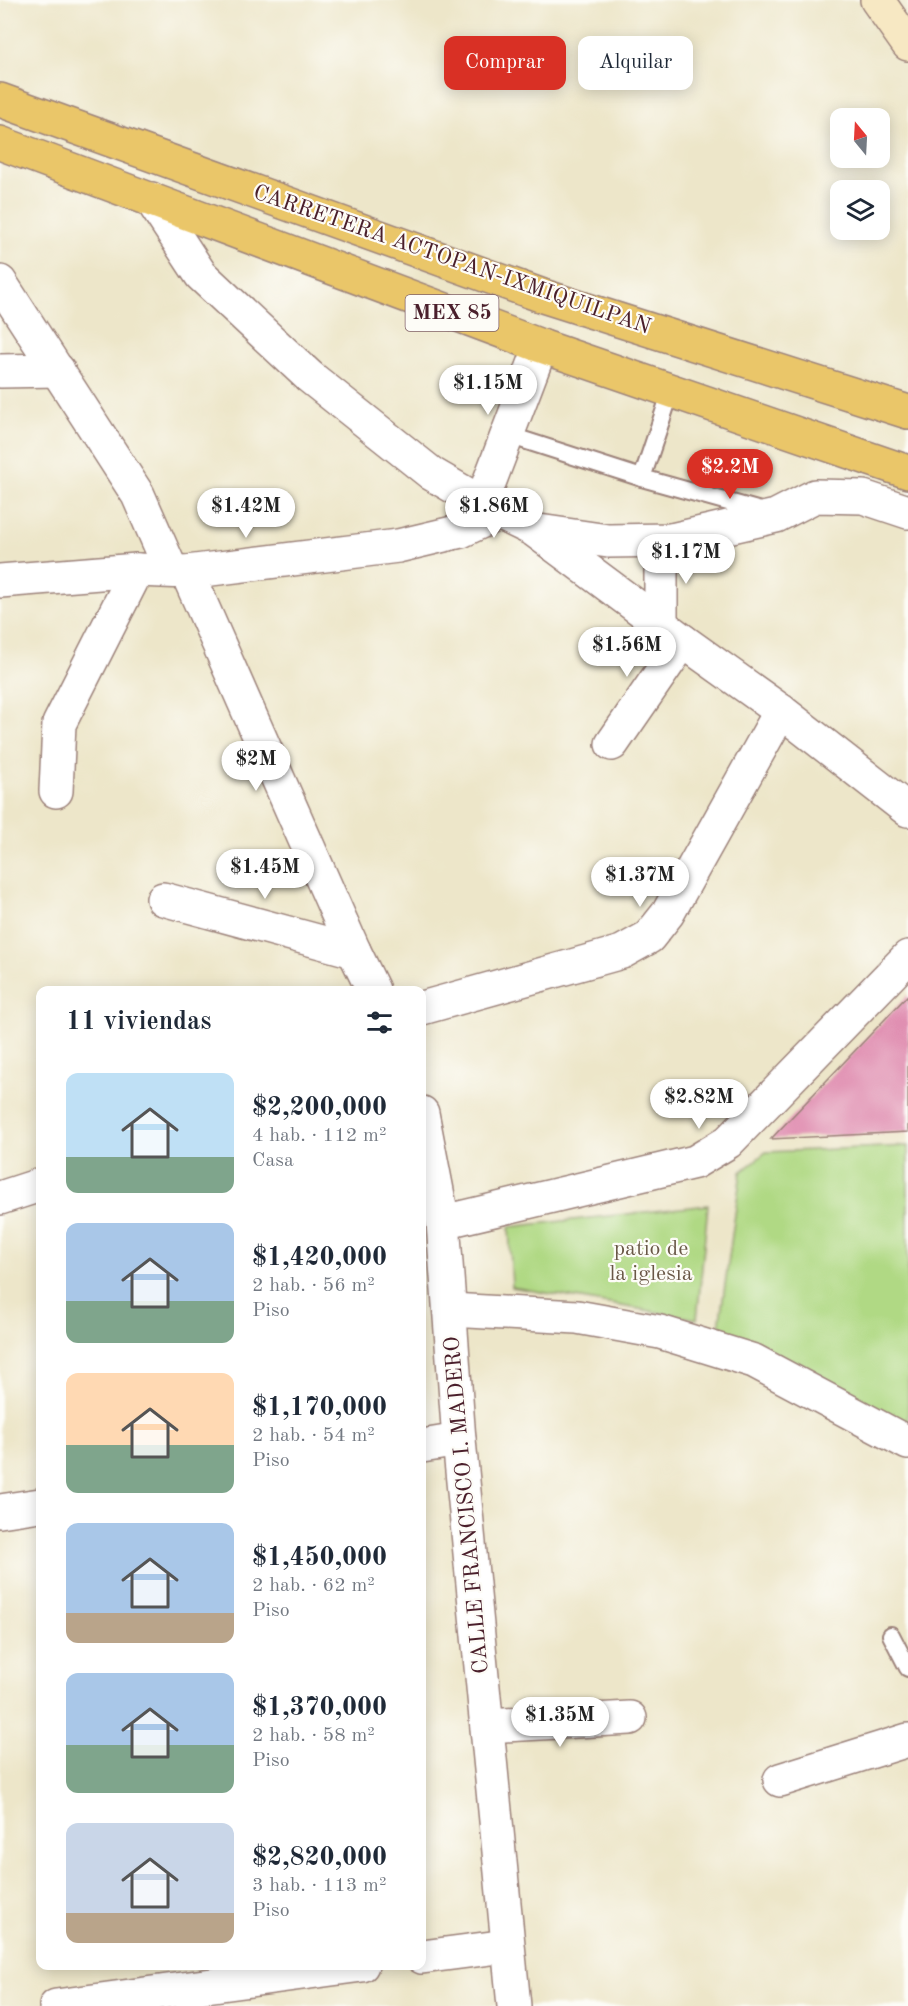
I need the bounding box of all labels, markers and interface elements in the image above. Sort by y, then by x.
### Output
chip: Comprar [444,36,566,90]
chip: Alquilar [578,36,693,90]
north arrow [830,108,890,168]
map controls [830,108,890,240]
button: layers [830,180,890,240]
street label: CARRETERA ACTOPAN-IXMIQUILPAN [250,181,654,339]
road number: MEX 85 [406,295,498,331]
pin: $1.15M [439,365,537,416]
text: $1.15M [453,374,523,394]
pin: $2.2M [688,449,772,500]
text: $2.2M [701,458,759,478]
pin: $1.42M [197,488,295,539]
pin: $1.86M [445,488,543,539]
text: $1.42M [211,497,281,517]
text: $1.86M [459,497,529,517]
pin: $1.17M [637,534,735,585]
text: $1.17M [651,543,721,563]
pin: $1.56M [578,627,676,678]
text: $1.56M [592,636,662,656]
pin: $2M [227,741,285,792]
text: $2M [236,750,277,770]
pin: $1.45M [216,849,314,900]
pin: $1.37M [591,857,689,908]
text: $1.45M [230,858,300,878]
text: $1.37M [605,866,675,886]
icon: filters [363,1006,396,1039]
text: 11 viviendas [66,1009,212,1035]
pin: $2.82M [650,1079,748,1130]
text: $2.82M [664,1088,734,1108]
text: $2,200,000 [252,1095,387,1121]
icon: home [114,1097,186,1169]
text: 4 hab. · 112 m² [252,1126,386,1146]
text: Casa [252,1151,294,1171]
park label: patio de la iglesia [609,1238,693,1285]
text: $1,420,000 [252,1245,387,1271]
icon: home [114,1247,186,1319]
text: 2 hab. · 56 m² [252,1276,375,1296]
text: Piso [252,1301,290,1321]
street label: CALLE FRANCISCO I. MADERO [441,1335,493,1675]
text: $1,170,000 [252,1395,387,1421]
icon: home [114,1397,186,1469]
text: 2 hab. · 54 m² [252,1426,375,1446]
text: Piso [252,1451,290,1471]
text: $1,450,000 [252,1545,387,1571]
icon: home [114,1547,186,1619]
text: 2 hab. · 62 m² [252,1576,375,1596]
text: Piso [252,1601,290,1621]
text: $1,370,000 [252,1695,387,1721]
icon: home [114,1697,186,1769]
pin: $1.35M [511,1697,609,1748]
text: $1.35M [525,1706,595,1726]
text: 2 hab. · 58 m² [252,1726,375,1746]
text: Piso [252,1751,290,1771]
text: $2,820,000 [252,1845,387,1871]
icon: home [114,1847,186,1919]
text: 3 hab. · 113 m² [252,1876,386,1896]
text: Piso [252,1901,290,1921]

